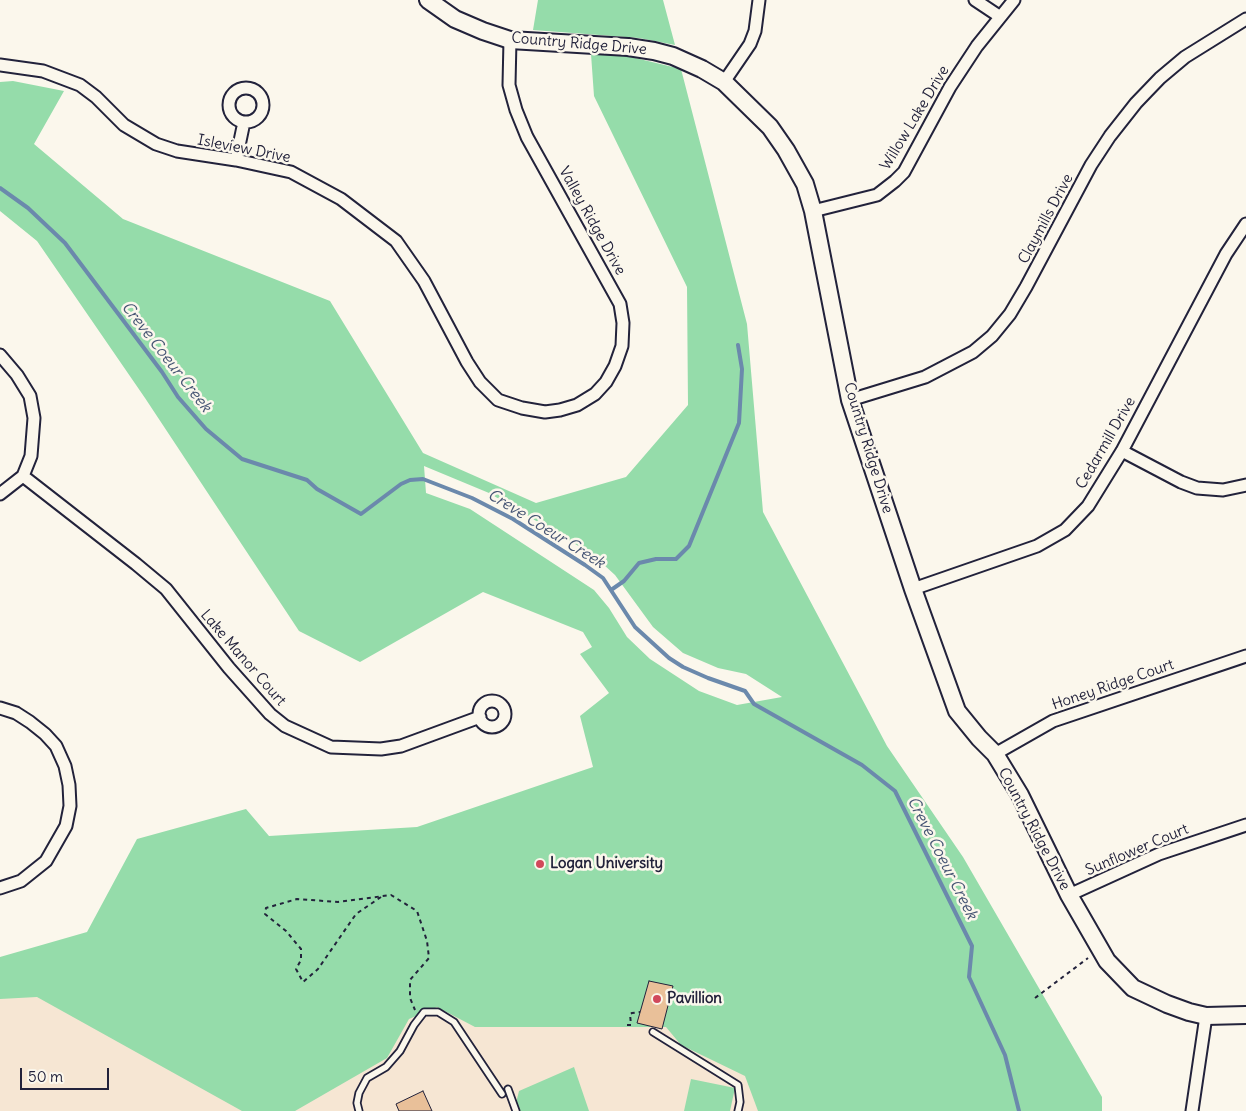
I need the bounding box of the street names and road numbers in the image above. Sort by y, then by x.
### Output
street label: Country Ridge Drive [511,29,647,59]
street label: Willow Lake Drive [877,62,953,174]
street label: Isleview Drive [196,131,292,167]
street label: Valley Ridge Drive [555,164,629,278]
street label: Claymills Drive [1015,171,1077,267]
street label: Country Ridge Drive [840,380,896,516]
street label: Cedarmill Drive [1072,394,1140,492]
street label: Lake Manor Court [196,606,290,710]
street label: Honey Ridge Court [1050,656,1176,714]
street label: Country Ridge Drive [994,765,1074,893]
street label: Sunflower Court [1083,820,1191,880]

